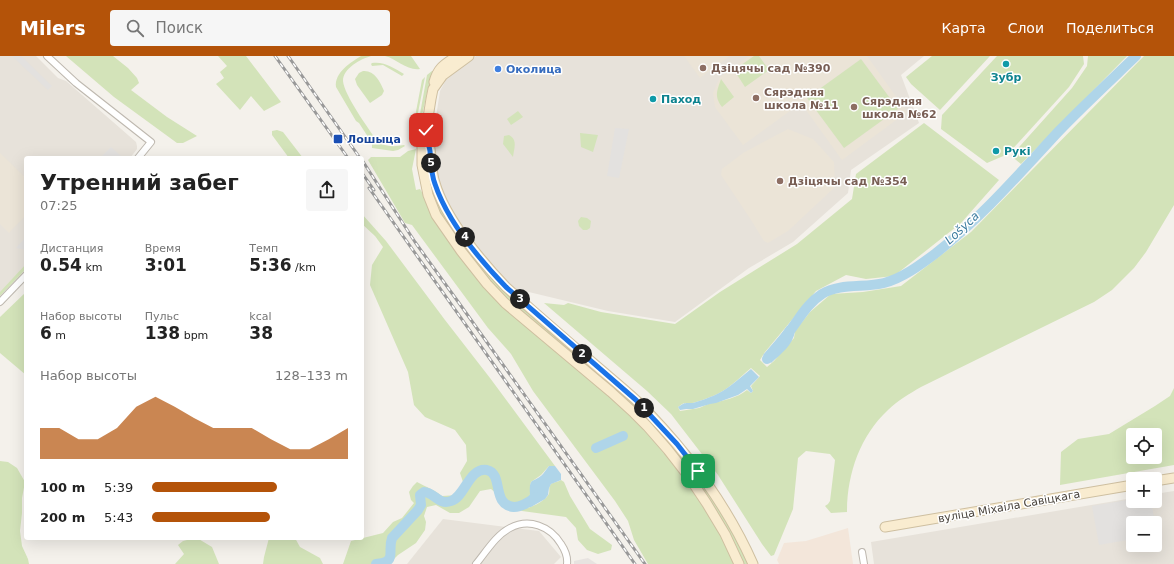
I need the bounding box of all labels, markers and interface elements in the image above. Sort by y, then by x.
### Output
search box [110,10,390,46]
text: Milers [20,17,86,39]
icon: search [124,17,146,39]
text: Поиск [156,19,203,37]
text: Карта [942,20,986,36]
text: Слои [1008,20,1044,36]
text: Поделиться [1066,20,1154,36]
marker: Зубр [1001,59,1011,69]
place label: Дзіцячы сад №390 [711,62,831,75]
place label: Околица [506,63,562,76]
marker: Дзіцячы сад №390 [698,63,708,73]
marker: Околица [493,64,503,74]
place label: Зубр [991,71,1021,84]
place label: Сярэдняя школа №11 [764,86,839,112]
place label: Паход [661,93,701,106]
marker: Сярэдняя школа №11 [751,93,761,103]
marker: Паход [648,94,658,104]
place label: Сярэдняя школа №62 [862,95,937,121]
marker: Сярэдняя школа №62 [849,102,859,112]
pin [409,113,443,147]
icon: check [415,119,437,141]
marker: Лошыца [332,133,344,145]
place label: Лошыца [347,133,401,146]
place label: Рукі [1004,145,1030,158]
marker: Рукі [991,146,1001,156]
pin: 5 [421,153,441,173]
text: 5 [427,156,435,169]
button: share [306,169,348,211]
text: Утренний забег [40,170,239,195]
place label: Дзіцячы сад №354 [788,175,908,188]
marker: Дзіцячы сад №354 [775,176,785,186]
text: 07:25 [40,198,77,213]
water label: Lošyca [942,209,982,247]
pin: 4 [455,227,475,247]
text: 4 [461,230,469,243]
text: Дистанция [40,242,103,255]
text: Время [145,242,181,255]
text: Темп [249,242,278,255]
text: 0.54 [40,255,82,275]
text: 3:01 [145,255,187,275]
text: 5:36 [249,255,292,275]
text: km [82,261,103,274]
text: /km [292,261,316,274]
pin: 3 [510,289,530,309]
text: 3 [516,292,524,305]
text: Набор высоты [40,310,122,323]
text: Пульс [145,310,179,323]
text: kcal [249,310,272,323]
text: 6 [40,323,52,343]
text: 138 [145,323,180,343]
text: 38 [249,323,273,343]
text: m [52,329,66,342]
text: bpm [180,329,208,342]
pin: 2 [572,344,592,364]
text: 2 [578,347,586,360]
text: Набор высоты [40,368,137,383]
text: 128–133 m [275,368,348,383]
pin: 1 [634,398,654,418]
text: 1 [640,401,648,414]
map controls [1126,428,1162,552]
button: locate [1126,428,1162,464]
pin [681,454,715,488]
icon: arrive [687,460,709,482]
button: + [1126,472,1162,508]
text: 100 m [40,480,85,495]
text: 5:39 [104,480,133,495]
street label: вуліца Міхаіла Савіцкага [937,488,1081,525]
text: 200 m [40,510,85,525]
text: 5:43 [104,510,133,525]
button: − [1126,516,1162,552]

